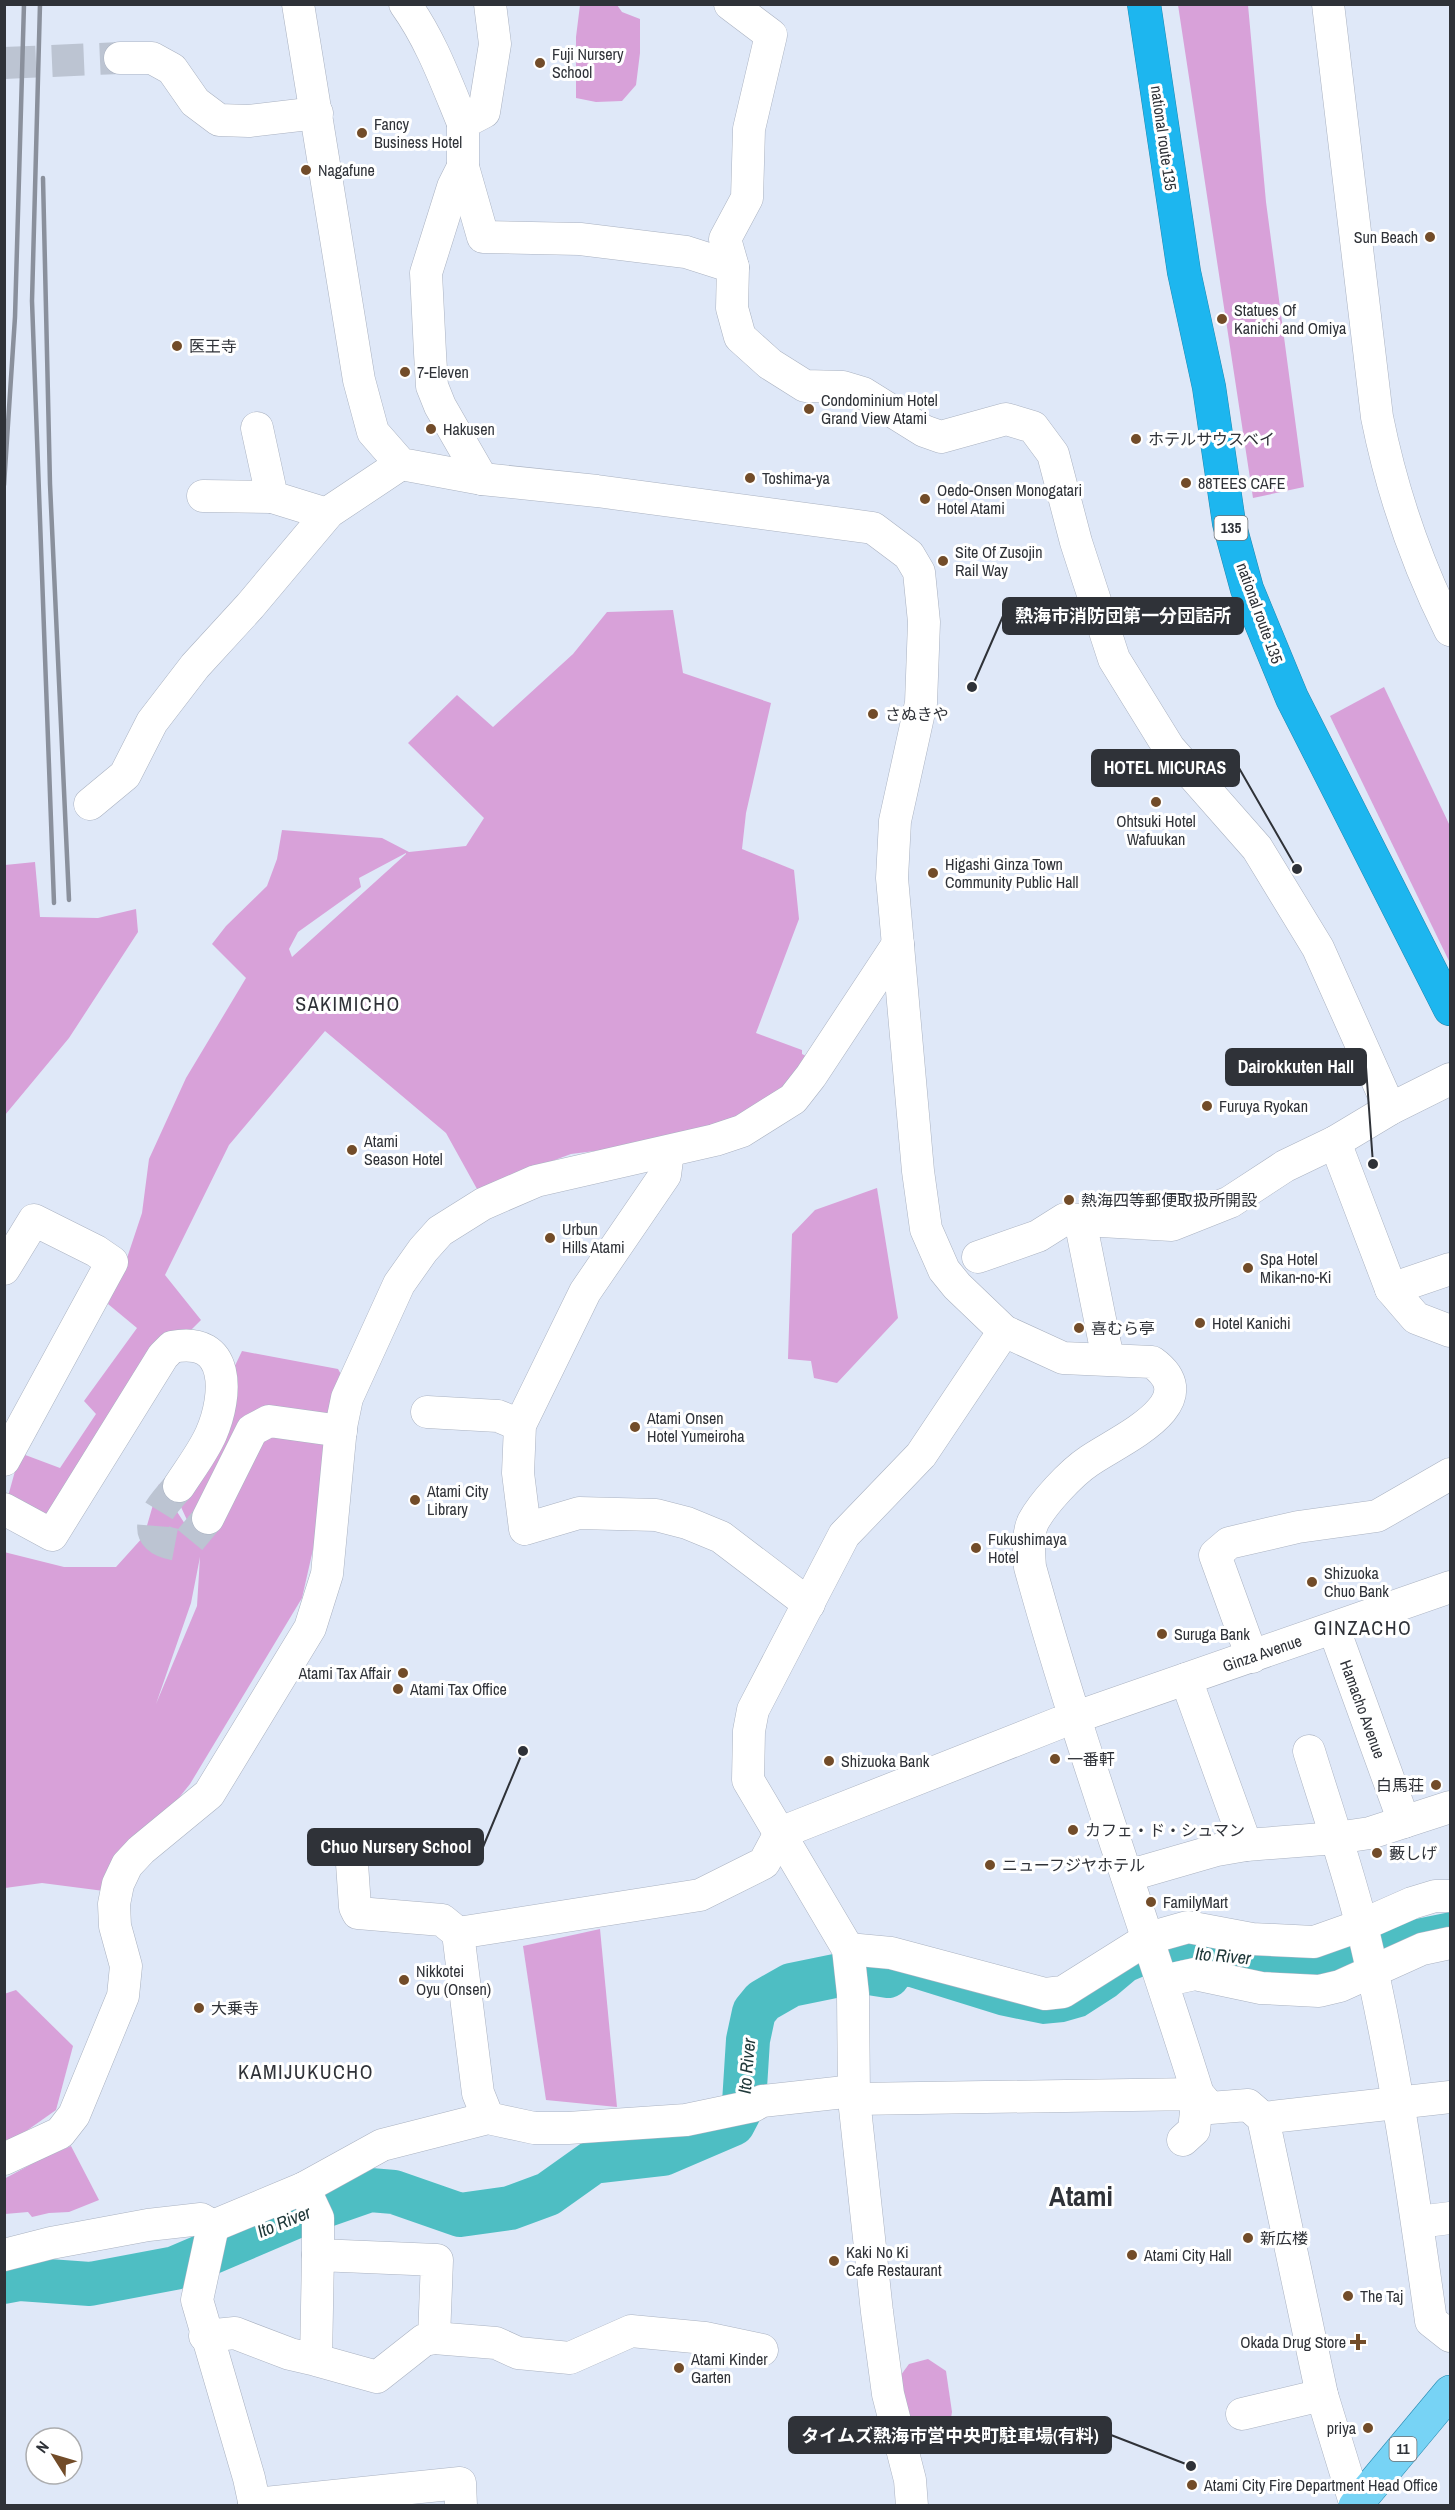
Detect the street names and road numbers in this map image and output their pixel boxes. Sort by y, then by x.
street label: national route 135 [1146,84,1182,192]
road number: 135 [1214,516,1248,540]
street label: national route 135 [1232,560,1288,666]
street label: Ginza Avenue [1220,1629,1304,1677]
street label: Hamacho Avenue [1335,1657,1391,1761]
road number: 11 [1390,2437,1416,2461]

